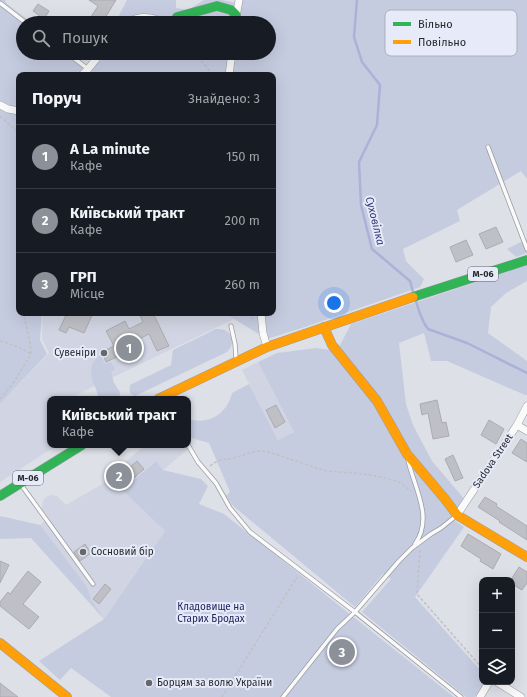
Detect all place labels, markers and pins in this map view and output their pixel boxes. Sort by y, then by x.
pin: 1 [116,333,142,363]
place label: Сувеніри [54,346,96,359]
marker: Сувеніри [99,348,109,358]
pin: 2 [106,461,132,491]
place label: Сосновий бір [91,545,154,558]
marker: Сосновий бір [78,547,88,557]
pin: 3 [329,637,355,667]
place label: Борцям за волю України [157,676,272,689]
marker: Борцям за волю України [144,678,154,688]

